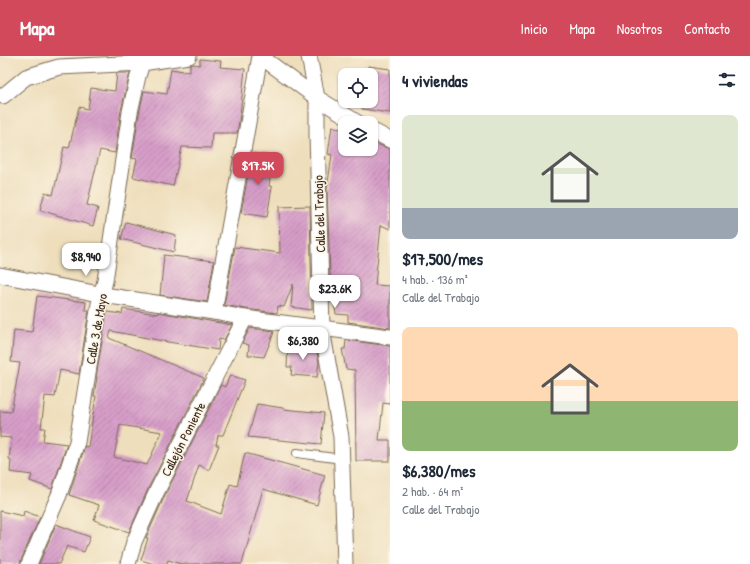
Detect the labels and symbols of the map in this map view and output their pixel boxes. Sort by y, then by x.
pin: $17.5K [225,152,291,186]
street label: Calle del Trabajo [309,175,329,253]
pin: $8,940 [53,243,119,277]
pin: $23.6K [302,275,368,309]
street label: Calle 3 de Mayo [81,292,111,366]
pin: $6,380 [270,327,336,361]
street label: Callejón Poniente [157,399,209,479]

